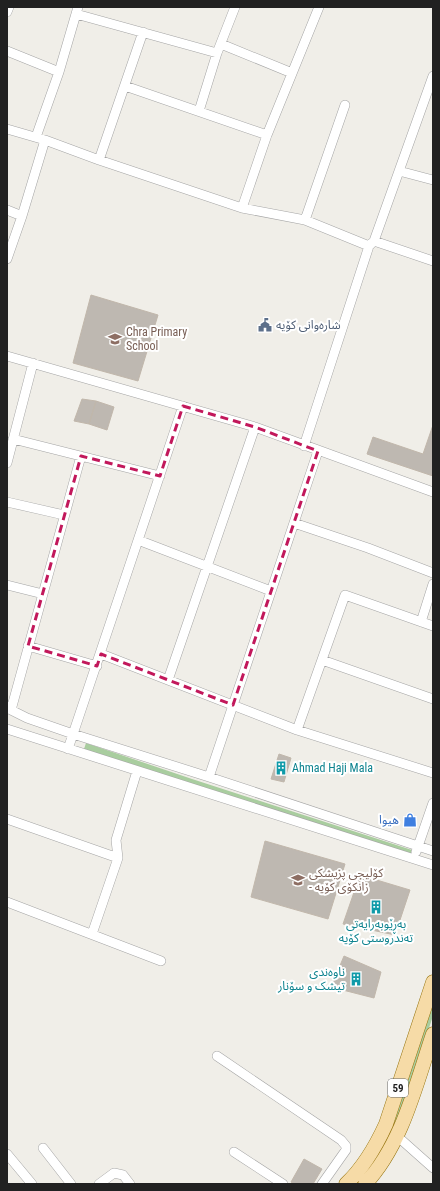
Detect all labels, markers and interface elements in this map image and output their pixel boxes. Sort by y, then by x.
public building icon: شارەوانی کۆیە [257,317,273,333]
place label: شارەوانی کۆیە [276,318,341,332]
place label: Chra Primary School [126,325,187,353]
school or university icon: Chra Primary School [107,331,123,347]
building icon: Ahmad Haji Mala [273,760,289,776]
place label: Ahmad Haji Mala [292,761,373,775]
shop icon: هیوا [402,812,418,828]
place label: هیوا [379,813,399,827]
place label: کۆلیجی پزیشکی - زانکۆی کۆیە [309,866,384,894]
school or university icon: کۆلیجی پزیشکی - زانکۆی کۆیە [290,872,306,888]
building icon: بەڕێوبەرایەتی تەندروستی کۆیە [368,899,384,915]
place label: بەڕێوبەرایەتی تەندروستی کۆیە [339,917,414,945]
place label: ناوەندی تیشک و سۆنار [277,965,345,993]
building icon: ناوەندی تیشک و سۆنار [348,971,364,987]
road number: 59 [388,1079,408,1097]

